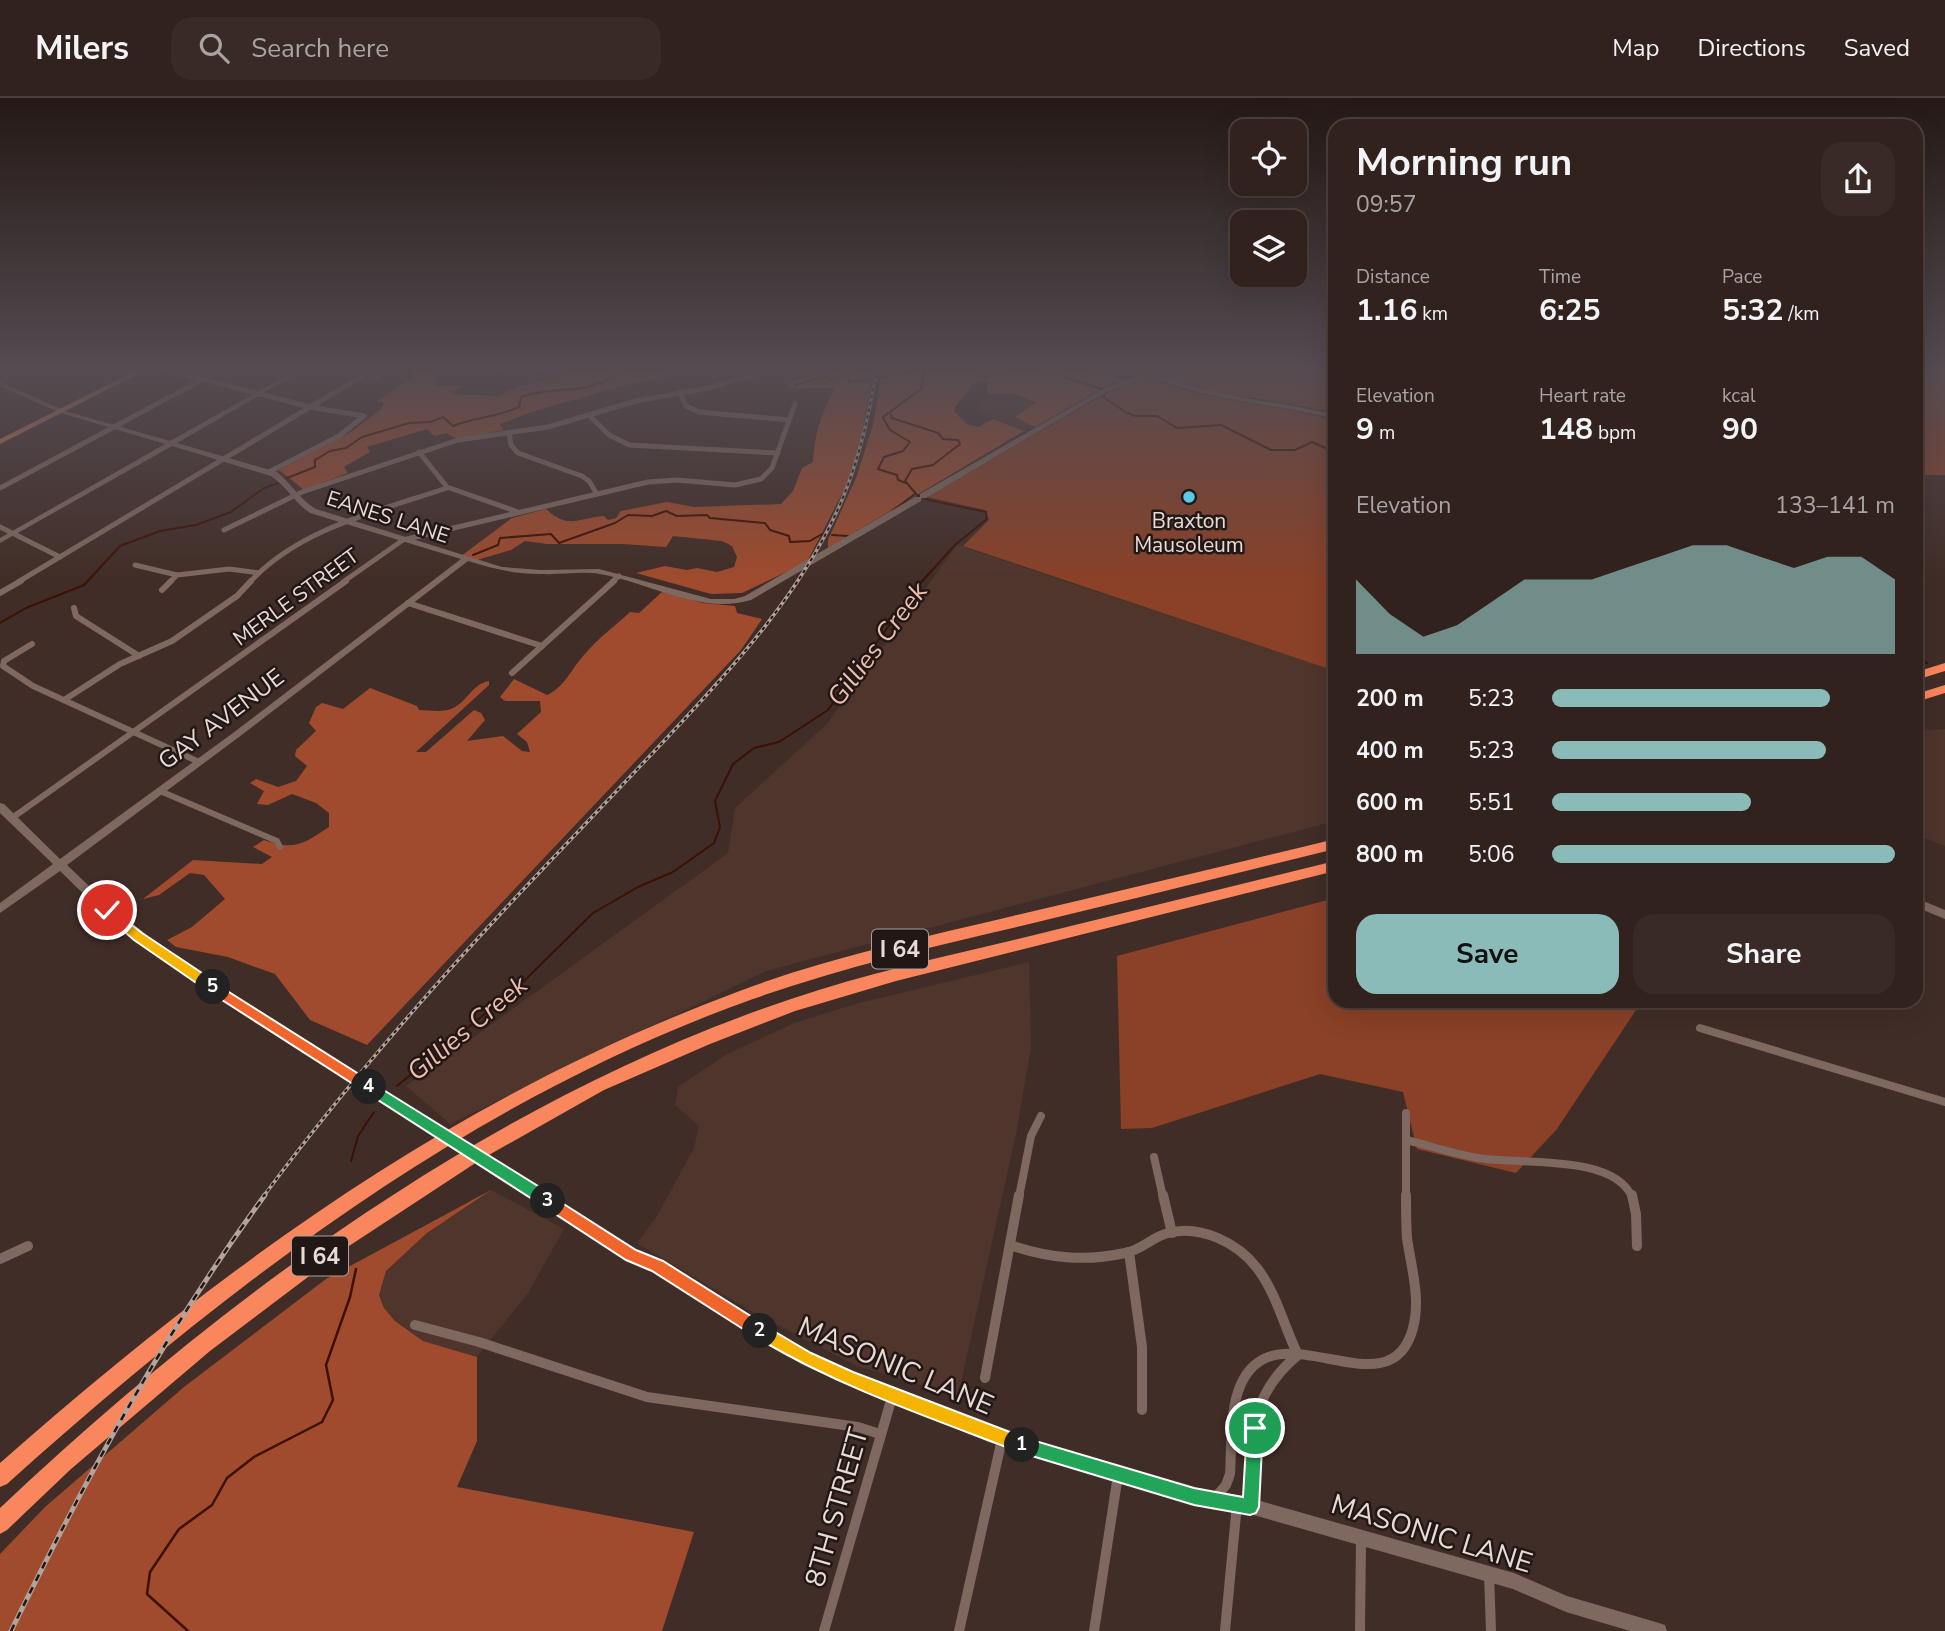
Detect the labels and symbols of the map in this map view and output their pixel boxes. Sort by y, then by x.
street label: EANES LANE [323,484,453,550]
marker: Braxton Mausoleum [1181,489,1197,505]
place label: Braxton Mausoleum [1134,507,1244,559]
street label: MERLE STREET [227,542,365,652]
water label: Gillies Creek [819,574,936,713]
street label: GAY AVENUE [152,661,290,777]
pin [77,880,137,940]
road number: I 64 [872,930,928,968]
water label: Gillies Creek [400,967,536,1089]
pin: 5 [196,970,230,1004]
pin: 4 [352,1070,386,1104]
pin: 3 [530,1184,566,1218]
road number: I 64 [292,1236,348,1275]
street label: MASONIC LANE [792,1308,999,1424]
pin: 2 [742,1314,778,1348]
pin [1225,1398,1285,1458]
street label: 8TH STREET [796,1423,878,1591]
pin: 1 [1004,1428,1040,1462]
street label: MASONIC LANE [1326,1485,1537,1583]

